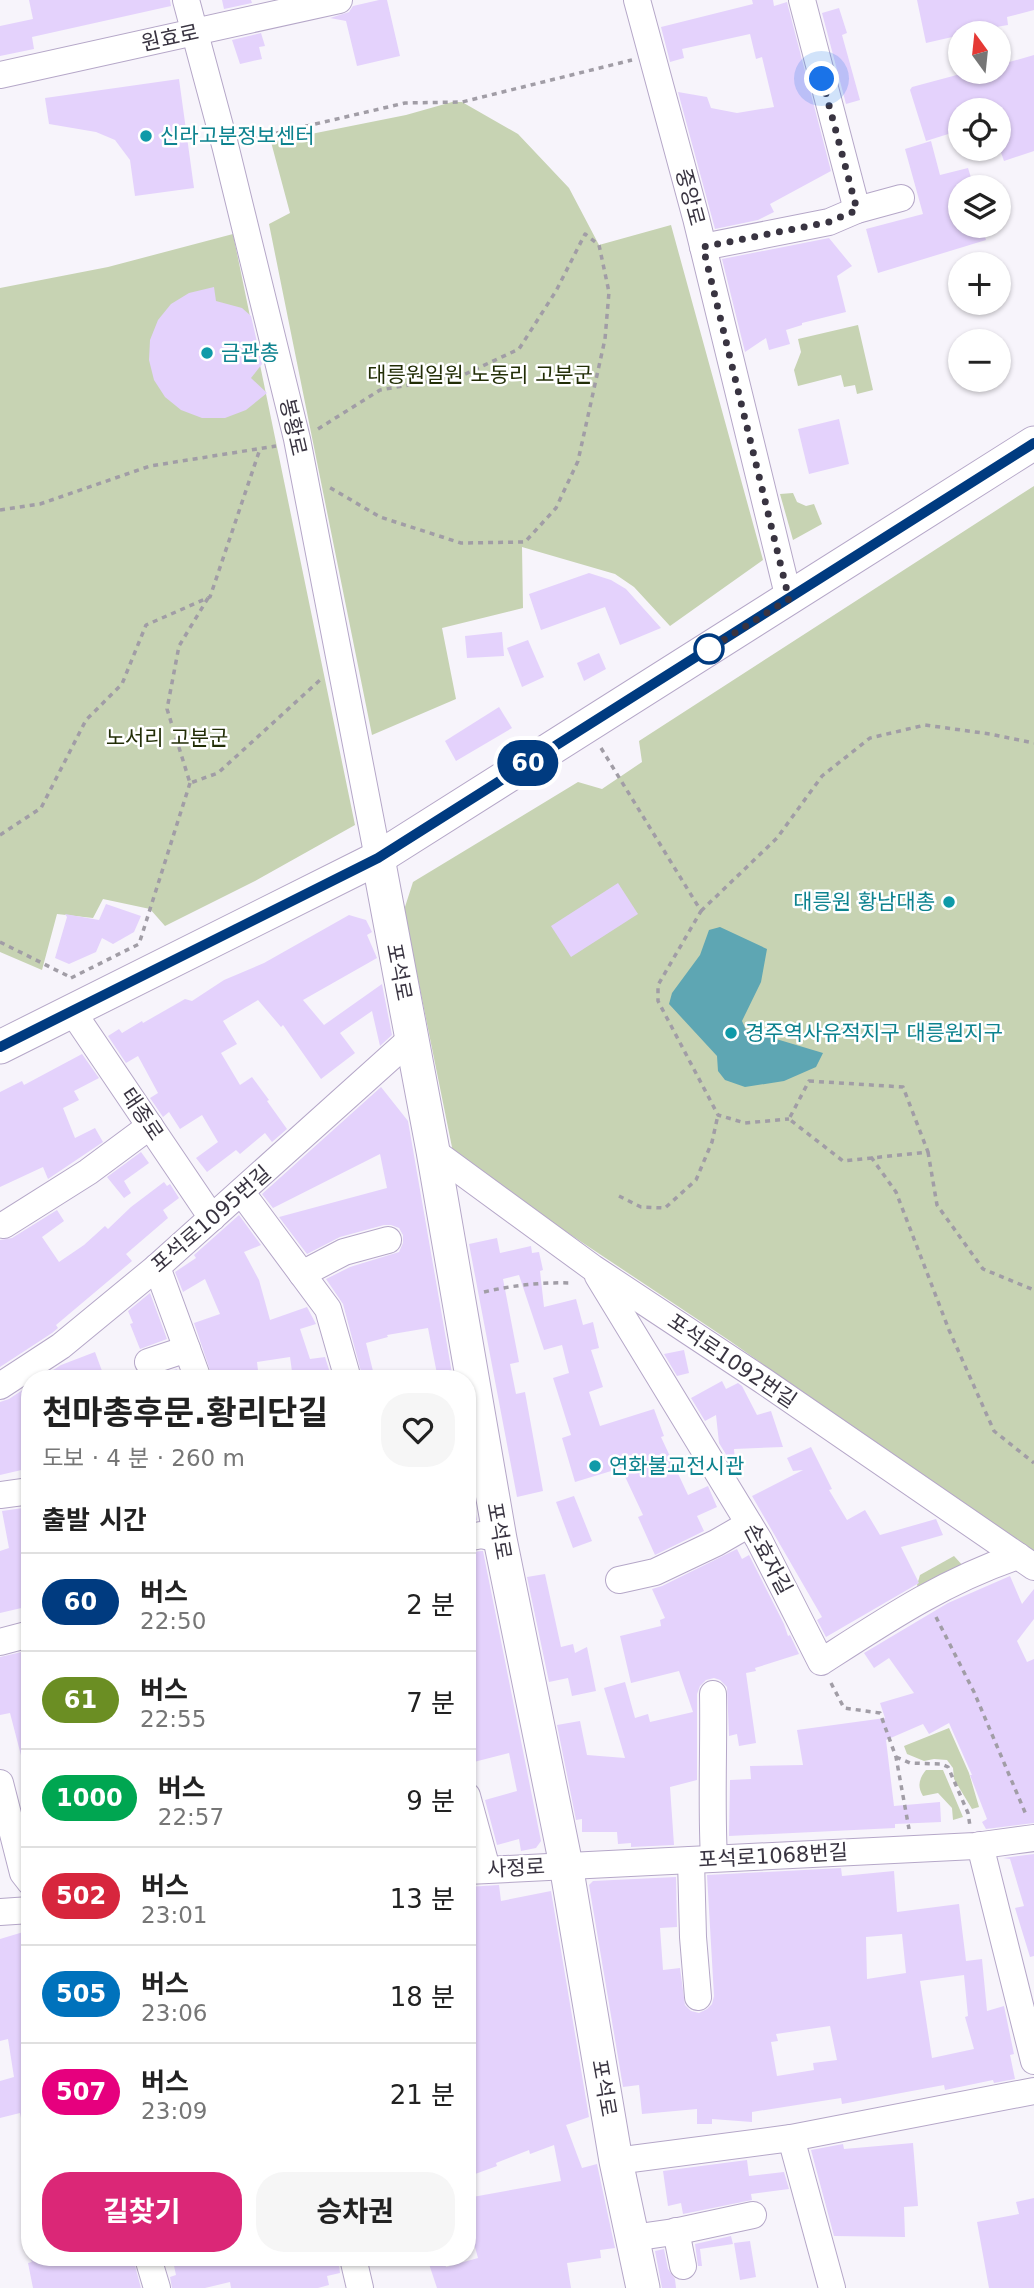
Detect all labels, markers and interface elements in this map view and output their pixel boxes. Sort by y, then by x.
street label: 원효로 [139,20,201,56]
north arrow [948,21,1012,84]
map controls [948,21,1011,392]
your location [804,61,839,96]
button: locate [948,98,1011,161]
place label: 신라고분정보센터 [160,124,315,148]
marker: 신라고분정보센터 [138,128,154,144]
street label: 중앙로 [671,166,709,228]
button: layers [948,175,1011,238]
button: + [948,252,1011,315]
button: − [948,329,1011,392]
place label: 금관총 [221,341,279,365]
marker: 금관총 [199,345,215,361]
park label: 대릉원일원 노동리 고분군 [367,363,593,387]
street label: 봉황로 [275,396,311,458]
unlabelled marker [694,634,724,664]
park label: 노서리 고분군 [106,726,228,750]
line badge: 60 [496,740,560,786]
text: 60 [511,749,545,777]
place label: 대릉원 황남대총 [793,890,935,914]
marker: 대릉원 황남대총 [941,894,957,910]
street label: 포석로 [382,941,416,1003]
place label: 경주역사유적지구 대릉원지구 [745,1021,1003,1045]
marker: 경주역사유적지구 대릉원지구 [723,1025,739,1041]
street label: 태종로 [116,1083,168,1145]
street label: 포석로1095번길 [147,1161,275,1277]
street label: 포석로1092번길 [663,1309,801,1413]
text: 천마총후문.황리단길 [42,1393,328,1432]
button: heart [381,1393,455,1467]
text: 도보 · 4 분 · 260 m [42,1445,245,1471]
place label: 연화불교전시관 [609,1454,744,1478]
marker: 연화불교전시관 [587,1458,603,1474]
street label: 포석로 [482,1500,516,1562]
text: 출발 시간 [42,1505,147,1535]
street label: 손효자길 [739,1519,797,1599]
text: 버스 [140,1577,188,1607]
text: 60 [64,1588,97,1616]
text: 2 분 [406,1590,455,1620]
text: 22:50 [140,1608,206,1634]
text: 버스 [140,1675,188,1705]
text: 61 [64,1686,97,1714]
text: 7 분 [406,1688,455,1718]
text: 22:55 [140,1706,206,1732]
text: 버스 [158,1773,206,1803]
text: 1000 [56,1784,123,1812]
text: 9 분 [406,1786,455,1816]
text: 22:57 [158,1804,224,1830]
street label: 포석로1068번길 [697,1840,849,1872]
street label: 사정로 [486,1854,546,1882]
text: 버스 [141,1871,189,1901]
text: 502 [56,1882,106,1910]
text: 13 분 [390,1884,455,1914]
text: 23:01 [141,1902,207,1928]
text: 버스 [141,1969,189,1999]
text: 505 [56,1980,106,2008]
text: 18 분 [390,1982,455,2012]
text: 23:06 [141,2000,207,2026]
street label: 포석로 [587,2057,621,2119]
text: 버스 [141,2067,189,2097]
text: 507 [56,2078,106,2106]
text: 21 분 [390,2080,455,2110]
text: 23:09 [141,2098,207,2124]
button: 길찾기 [42,2172,242,2252]
button: 승차권 [256,2172,455,2252]

